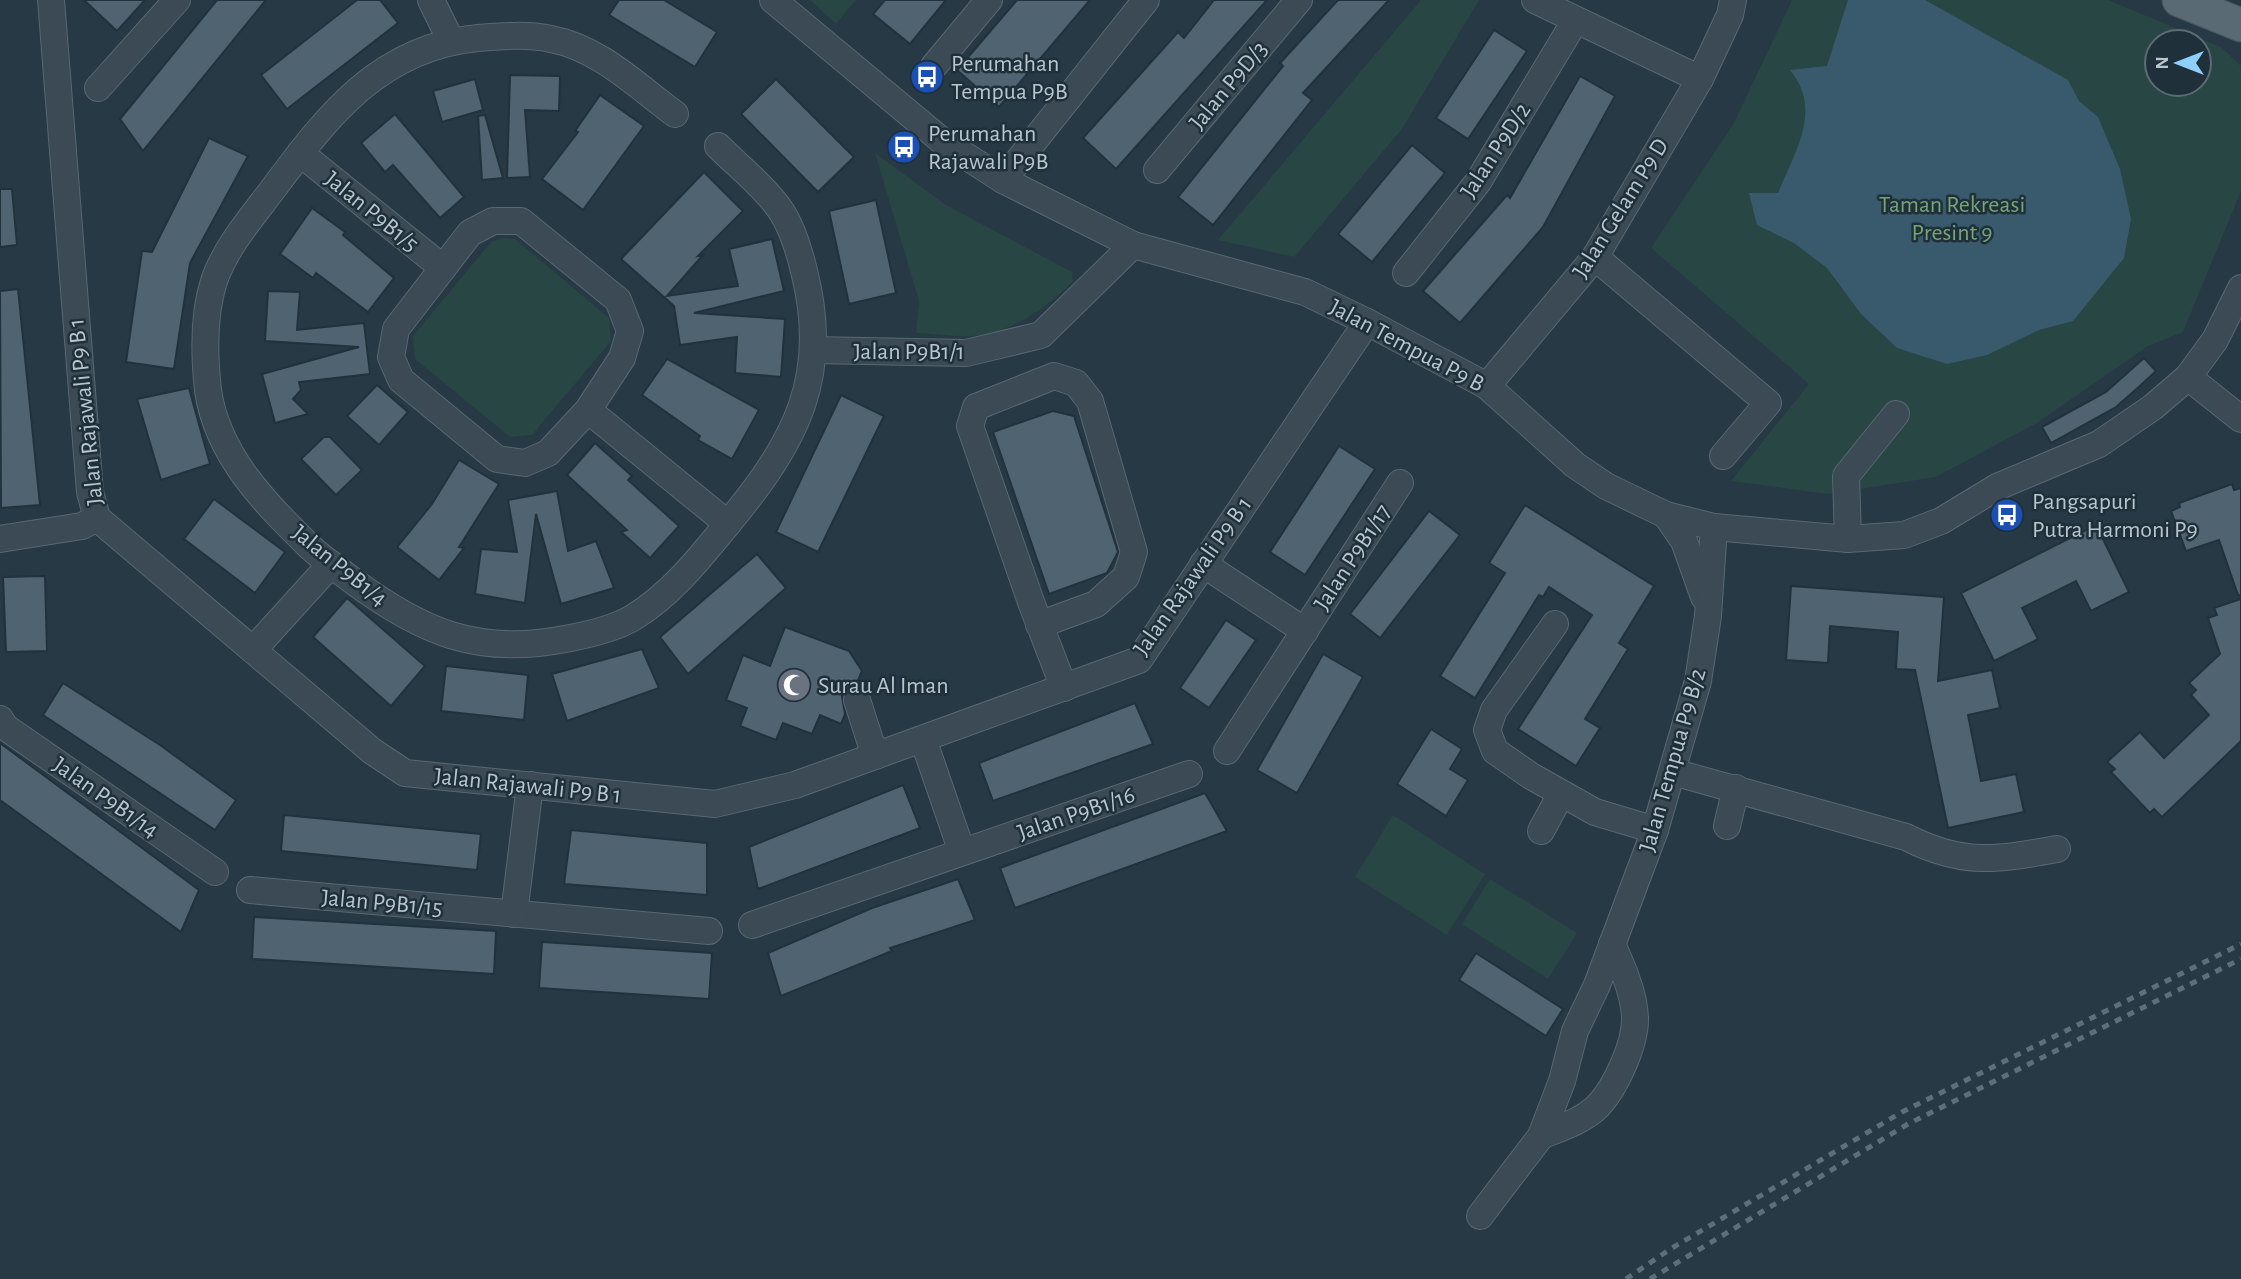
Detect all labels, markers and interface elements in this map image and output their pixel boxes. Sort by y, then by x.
north arrow [2143,28,2213,98]
street label: Jalan P9D/3 [1185,37,1272,134]
place label: Perumahan Tempua P9B [951,52,1068,104]
text: N [2153,56,2172,70]
bus stop icon: Perumahan Tempua P9B [908,58,946,96]
street label: Jalan P9D/2 [1456,99,1535,202]
place label: Perumahan Rajawali P9B [928,122,1048,174]
bus stop icon: Perumahan Rajawali P9B [885,128,923,166]
street label: Jalan Gelam P9 D [1568,135,1673,282]
street label: Jalan P9B1/5 [320,167,423,257]
park label: Taman Rekreasi Presint 9 [1879,193,2025,245]
street label: Jalan Tempua P9 B [1325,295,1488,397]
street label: Jalan Rajawali P9 B 1 [64,317,108,506]
street label: Jalan P9B1/1 [853,340,965,364]
place label: Pangsapuri Putra Harmoni P9 [2032,490,2198,542]
street label: Jalan Rajawali P9 B 1 [1129,493,1256,660]
bus stop icon: Pangsapuri Putra Harmoni P9 [1988,496,2026,534]
street label: Jalan P9B1/17 [1310,500,1396,615]
street label: Jalan P9B1/4 [287,520,391,611]
mosque icon: Surau Al Iman [775,666,813,704]
street label: Jalan Tempua P9 B/2 [1635,666,1711,855]
place label: Surau Al Iman [818,674,949,698]
street label: Jalan P9B1/14 [48,753,163,843]
street label: Jalan Rajawali P9 B 1 [433,764,622,808]
street label: Jalan P9B1/16 [1015,783,1138,845]
street label: Jalan P9B1/15 [320,886,443,920]

